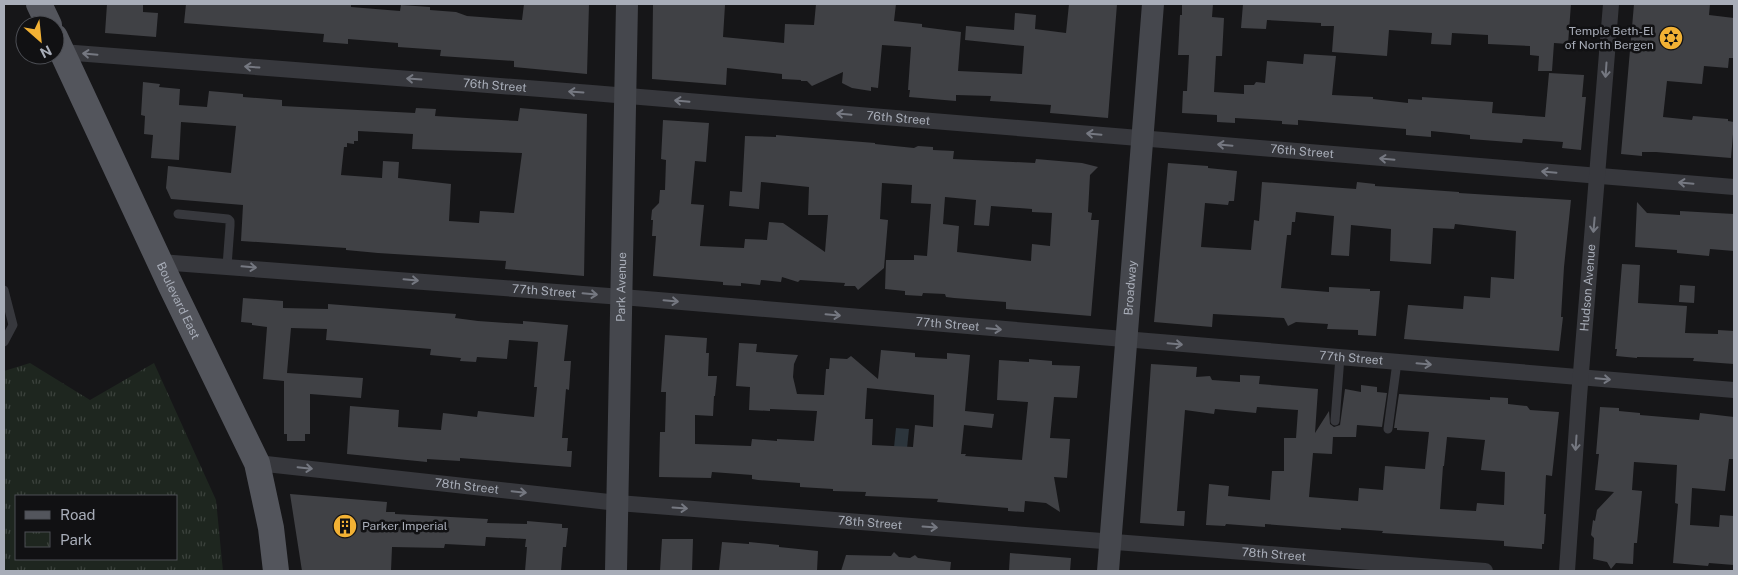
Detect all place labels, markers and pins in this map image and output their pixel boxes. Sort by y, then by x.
place label: Temple Beth-El of North Bergen [1565,24,1654,52]
synagogue icon: Temple Beth-El of North Bergen [1658,25,1684,51]
building icon: Parker Imperial [332,513,358,539]
place label: Parker Imperial [362,519,448,533]

